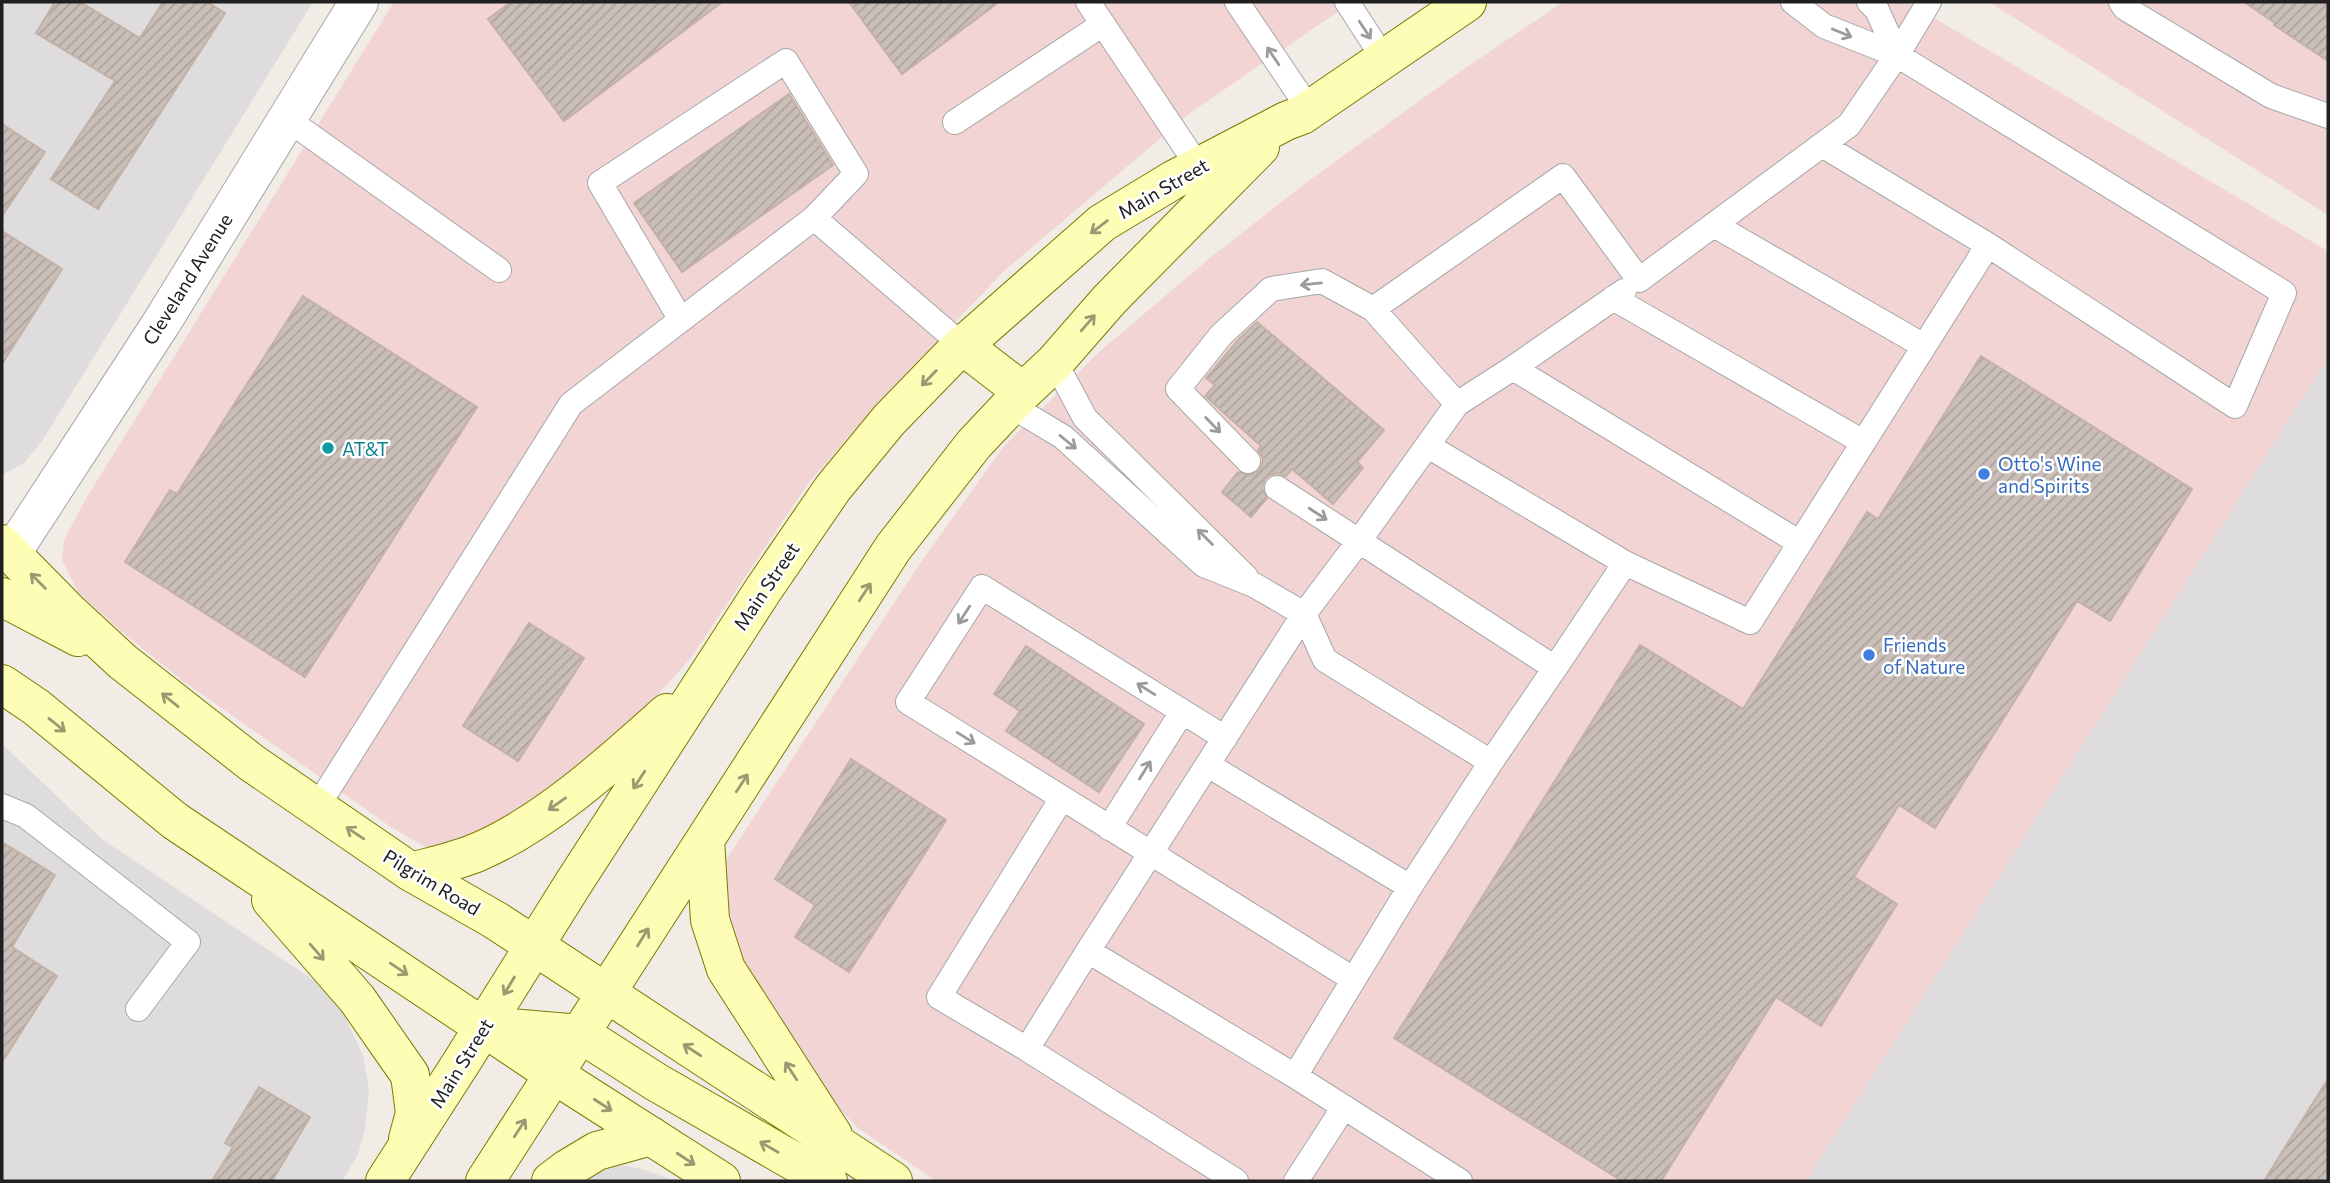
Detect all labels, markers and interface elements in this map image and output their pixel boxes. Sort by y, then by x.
one-way arrow [1358,20,1373,39]
one-way arrow [1831,27,1853,40]
one-way arrow [1266,46,1280,66]
street label: Main Street [1113,153,1213,223]
street label: Cleveland Avenue [137,209,237,349]
one-way arrow [1090,219,1108,234]
one-way arrow [1300,277,1323,290]
one-way arrow [1080,315,1096,333]
one-way arrow [921,370,938,387]
one-way arrow [1205,416,1222,433]
one-way arrow [1058,434,1076,450]
place label: AT&T [342,437,389,460]
marker: AT&T [320,440,336,456]
place label: Otto's Wine and Spirits [1998,452,2102,497]
marker: Otto's Wine and Spirits [1976,466,1992,482]
one-way arrow [1307,508,1327,522]
one-way arrow [1197,528,1214,545]
street label: Main Street [728,538,804,634]
one-way arrow [30,573,47,590]
one-way arrow [859,582,873,602]
one-way arrow [956,605,970,625]
place label: Friends of Nature [1883,633,1965,678]
marker: Friends of Nature [1861,647,1877,663]
one-way arrow [1137,682,1157,696]
one-way arrow [162,693,180,708]
one-way arrow [47,717,65,732]
one-way arrow [955,732,975,746]
one-way arrow [1139,761,1153,781]
one-way arrow [632,770,646,790]
one-way arrow [735,774,749,793]
one-way arrow [548,797,567,811]
one-way arrow [346,826,365,840]
street label: Pilgrim Road [379,844,485,920]
one-way arrow [637,928,651,948]
one-way arrow [309,943,325,961]
one-way arrow [389,962,408,976]
one-way arrow [502,975,516,995]
street label: Main Street [424,1014,498,1112]
one-way arrow [683,1043,702,1058]
one-way arrow [784,1062,798,1081]
one-way arrow [593,1099,613,1113]
one-way arrow [513,1119,528,1138]
one-way arrow [760,1140,780,1154]
one-way arrow [676,1152,696,1166]

